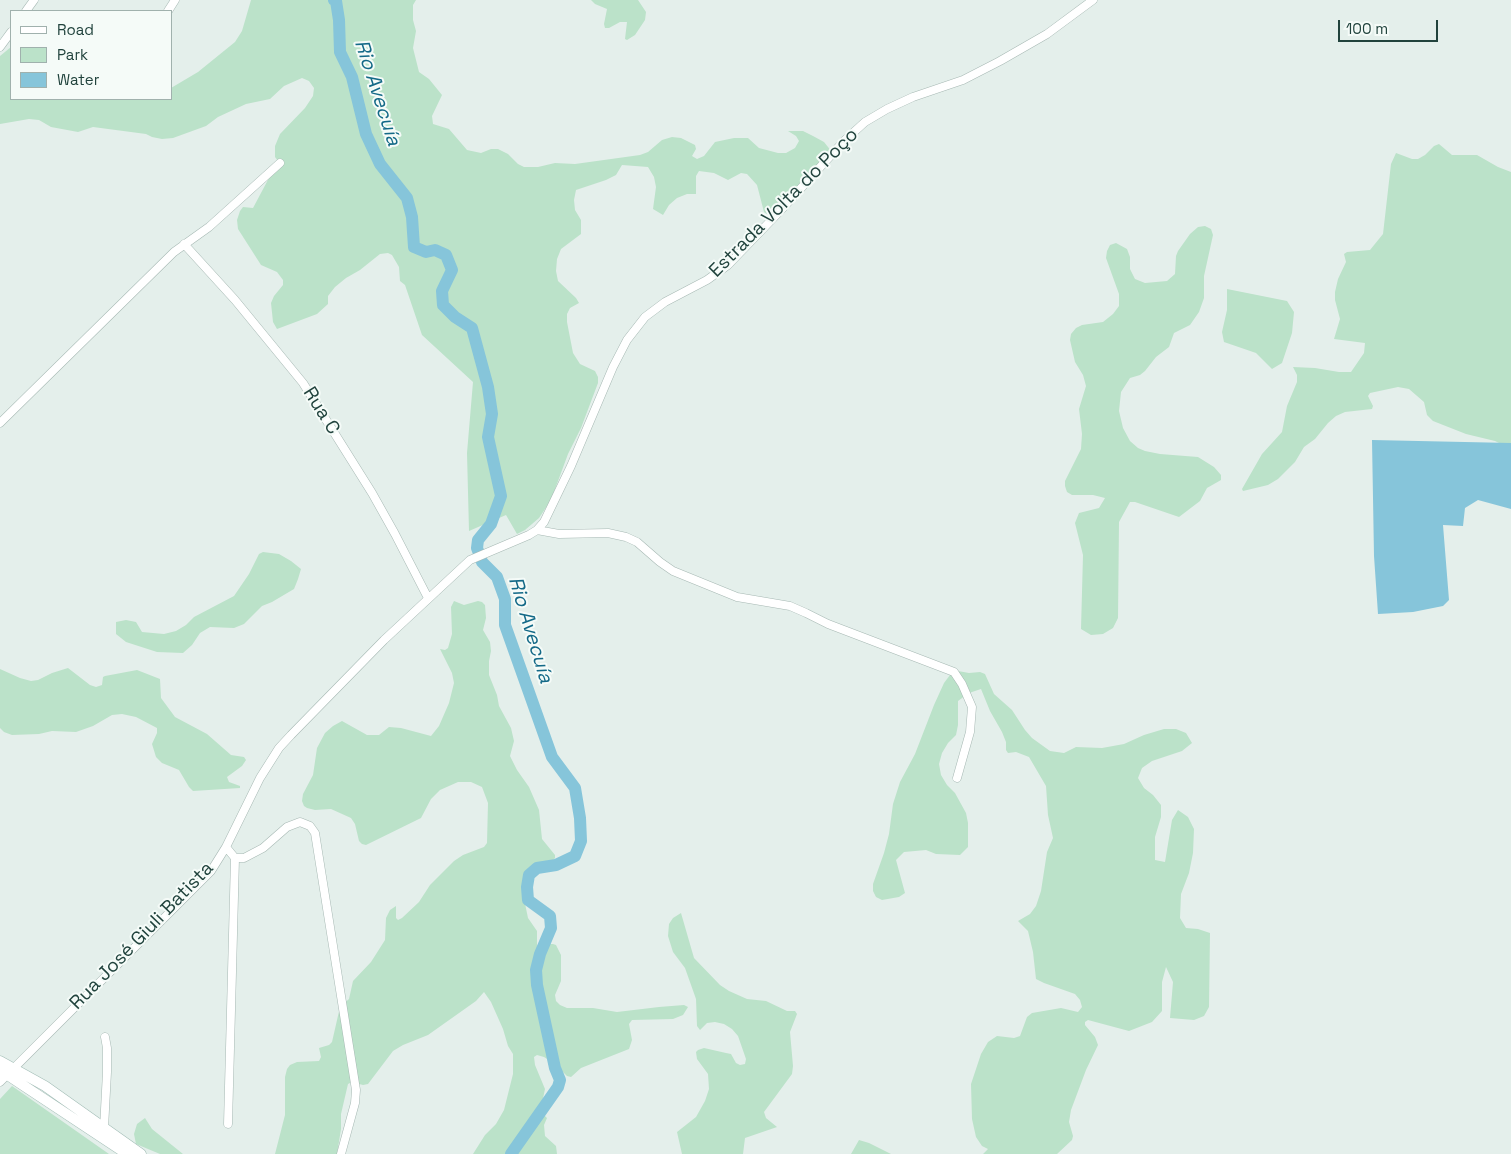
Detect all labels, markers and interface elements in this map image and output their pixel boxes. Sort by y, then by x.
legend [10,10,172,100]
scale bar [1341,10,1441,42]
text: 100 m [1346,19,1388,38]
text: Road [57,20,94,39]
water label: Rio Avecuía [349,37,405,149]
text: Park [57,45,88,64]
text: Water [57,70,99,89]
street label: Estrada Volta do Poço [705,124,863,282]
street label: Rua C [298,383,344,439]
water label: Rio Avecuía [502,574,558,686]
street label: Rua José Giuli Batista [65,857,219,1015]

